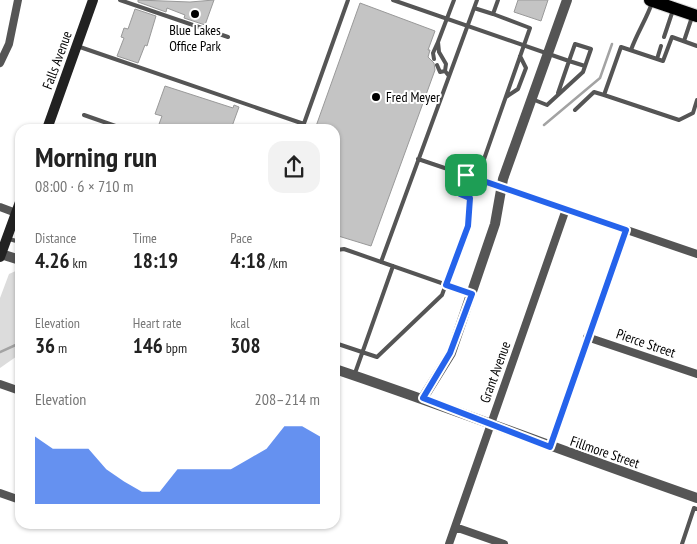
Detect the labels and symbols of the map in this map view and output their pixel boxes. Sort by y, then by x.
marker: Blue Lakes Office Park [189,8,201,20]
place label: Blue Lakes Office Park [169,21,221,55]
street label: Falls Avenue [38,28,76,92]
place label: Fred Meyer [386,88,440,106]
marker: Fred Meyer [370,91,382,103]
pin [445,154,487,196]
street label: Pierce Street [614,324,678,362]
street label: Grant Avenue [476,339,515,405]
street label: Fillmore Street [568,432,642,472]

